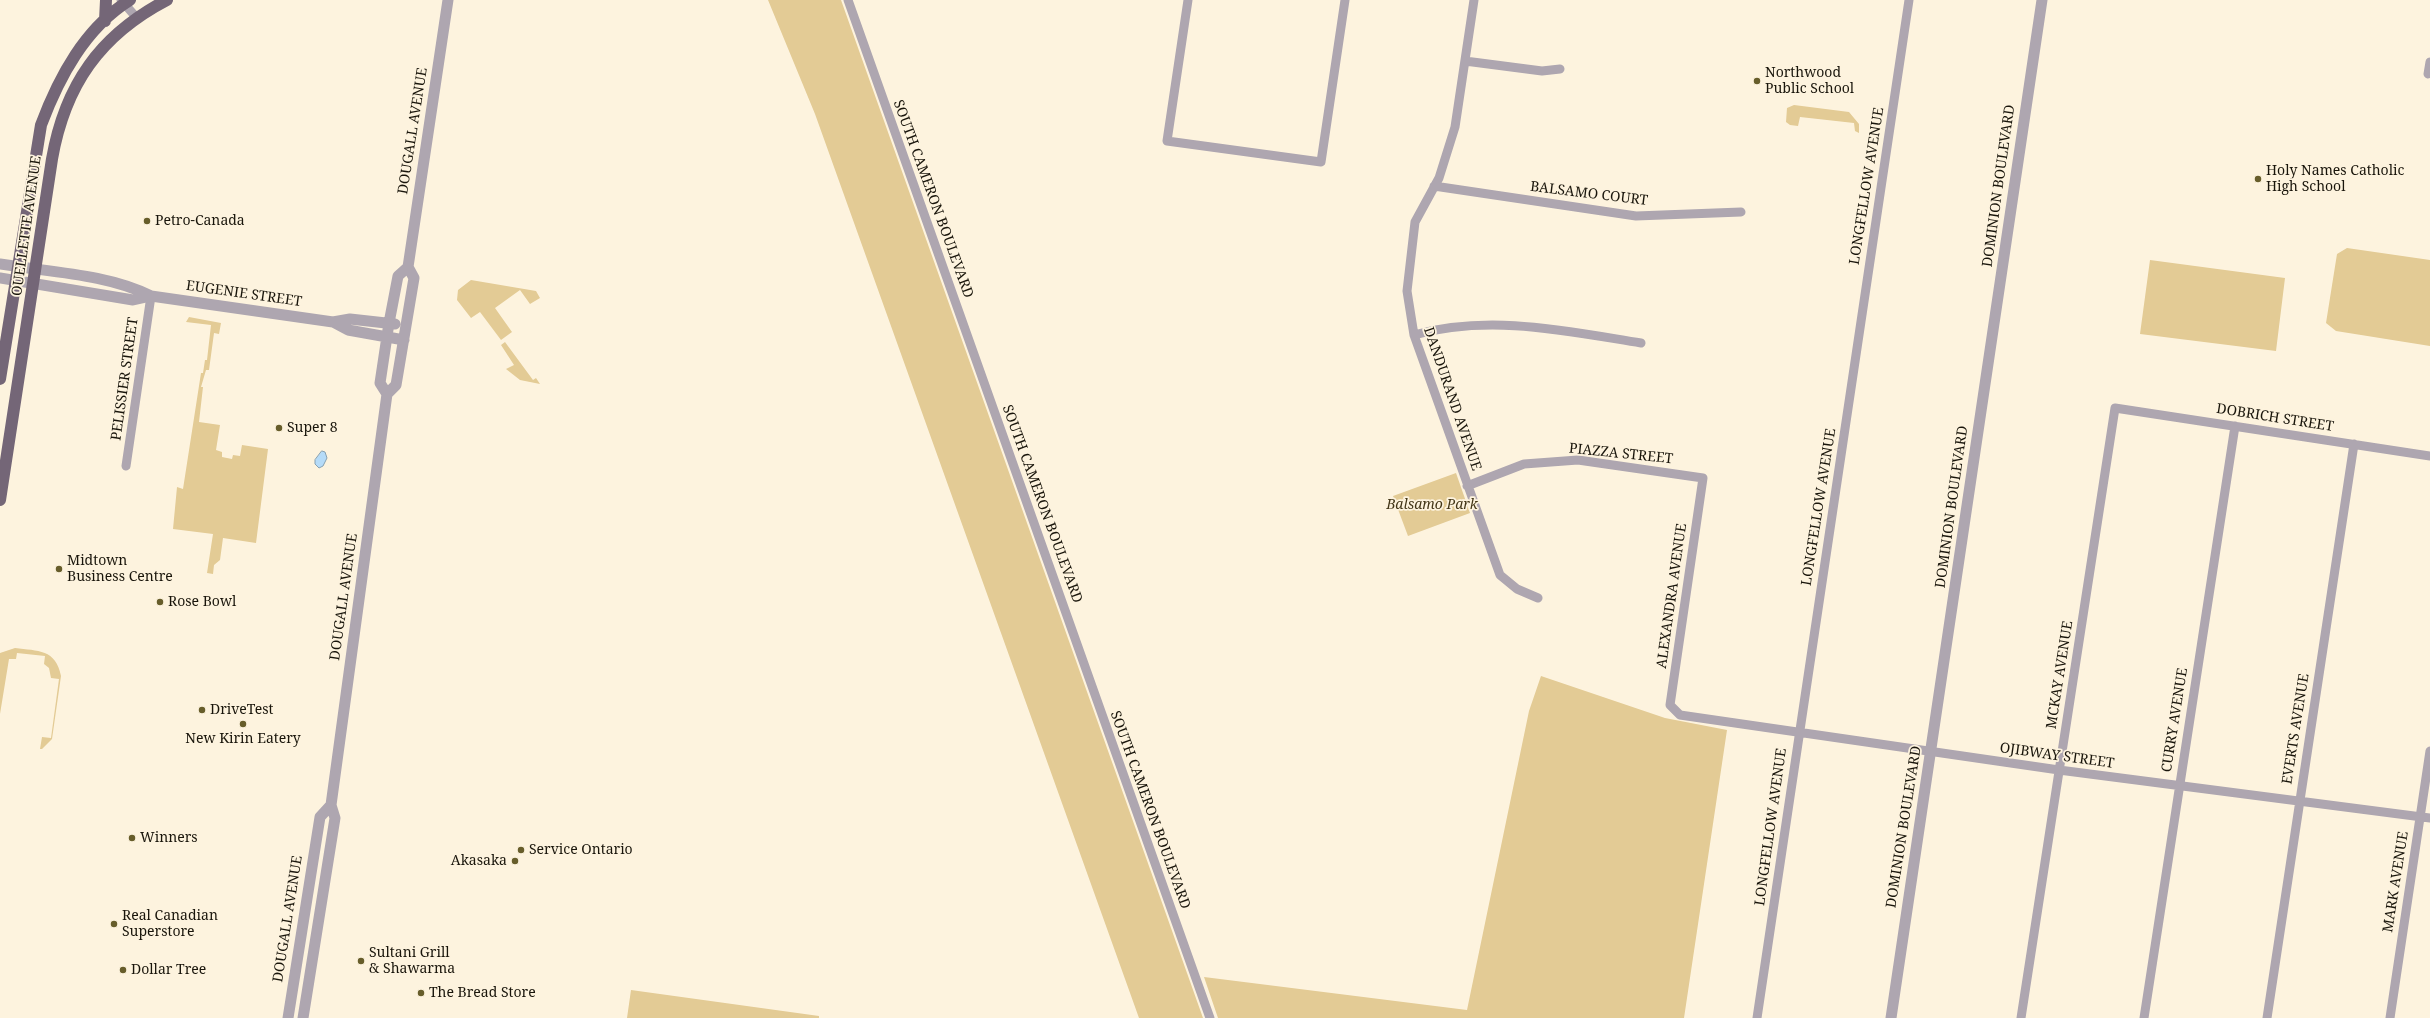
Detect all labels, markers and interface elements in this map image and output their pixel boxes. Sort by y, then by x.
place label: Northwood Public School [1765,65,1854,98]
street label: DOUGALL AVENUE [395,67,431,195]
marker: Northwood Public School [1752,76,1762,86]
street label: SOUTH CAMERON BOULEVARD [889,98,977,300]
street label: DOMINION BOULEVARD [1979,104,2019,268]
street label: LONGFELLOW AVENUE [1846,106,1888,266]
street label: OUELLETTE AVENUE [9,155,45,297]
place label: Holy Names Catholic High School [2266,163,2404,196]
marker: Holy Names Catholic High School [2253,174,2263,184]
street label: BALSAMO COURT [1529,178,1649,210]
place label: Petro-Canada [155,213,245,229]
marker: Petro-Canada [142,216,152,226]
street label: EUGENIE STREET [185,278,303,310]
street label: PELISSIER STREET [108,316,142,442]
street label: DANDURAND AVENUE [1420,325,1484,473]
street label: DOBRICH STREET [2215,400,2335,436]
street label: SOUTH CAMERON BOULEVARD [998,403,1086,605]
place label: Super 8 [287,420,338,436]
marker: Super 8 [274,423,284,433]
street label: DOMINION BOULEVARD [1932,425,1972,589]
street label: LONGFELLOW AVENUE [1798,427,1840,587]
street label: PIAZZA STREET [1568,440,1674,468]
park label: Balsamo Park [1386,497,1478,513]
street label: ALEXANDRA AVENUE [1653,522,1691,670]
street label: DOUGALL AVENUE [327,532,361,662]
place label: Midtown Business Centre [67,553,173,586]
marker: Midtown Business Centre [54,564,64,574]
place label: Rose Bowl [168,594,236,610]
marker: Rose Bowl [155,597,165,607]
street label: MCKAY AVENUE [2043,620,2077,730]
street label: CURRY AVENUE [2158,667,2192,773]
street label: EVERTS AVENUE [2279,673,2313,785]
place label: DriveTest [210,702,273,718]
marker: DriveTest [197,705,207,715]
street label: SOUTH CAMERON BOULEVARD [1106,709,1194,911]
marker: New Kirin Eatery [238,719,248,729]
place label: New Kirin Eatery [185,731,301,747]
street label: OJIBWAY STREET [1999,740,2115,772]
street label: DOMINION BOULEVARD [1883,745,1925,909]
street label: LONGFELLOW AVENUE [1752,747,1790,907]
place label: Winners [140,830,198,846]
street label: MARK AVENUE [2380,830,2412,934]
marker: Winners [127,833,137,843]
place label: Service Ontario [529,842,633,858]
marker: Service Ontario [516,845,526,855]
place label: Akasaka [451,853,507,869]
street label: DOUGALL AVENUE [270,855,306,983]
marker: Akasaka [510,856,520,866]
place label: Real Canadian Superstore [122,908,218,940]
marker: Real Canadian Superstore [109,919,119,929]
place label: Sultani Grill & Shawarma [369,945,455,978]
marker: Sultani Grill & Shawarma [356,956,366,966]
place label: Dollar Tree [131,962,206,978]
marker: Dollar Tree [118,965,128,975]
place label: The Bread Store [429,985,536,1001]
marker: The Bread Store [416,988,426,998]

